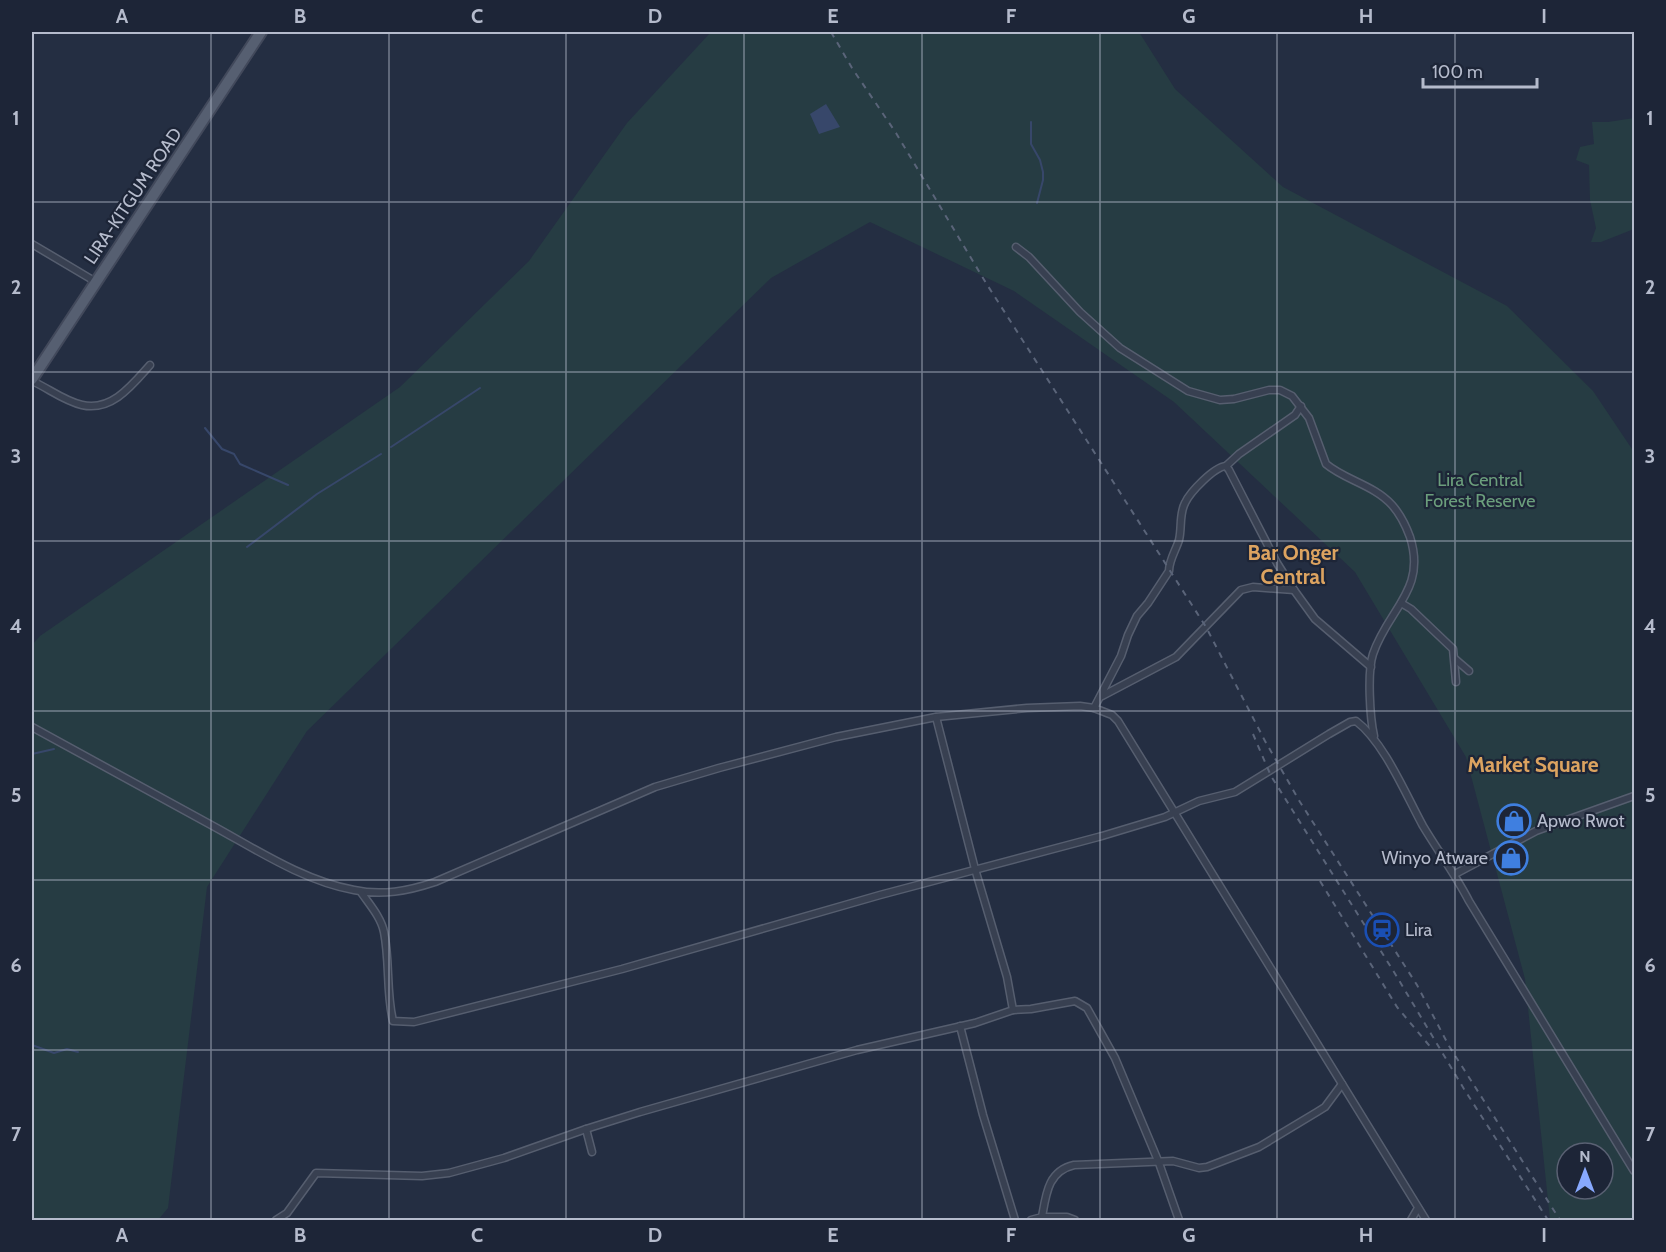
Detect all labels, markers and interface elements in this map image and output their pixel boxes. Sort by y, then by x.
text: A [116,4,129,28]
text: B [294,4,306,28]
text: C [471,4,483,28]
text: D [648,4,662,28]
text: E [827,4,839,28]
text: F [1006,4,1017,28]
text: G [1182,4,1196,28]
text: H [1359,4,1373,28]
text: I [1541,4,1547,28]
scale bar [1423,51,1537,89]
text: 100 m [1432,61,1483,83]
text: 1 [12,106,20,130]
text: 1 [1646,106,1654,130]
street label: LIRA-KITGUM ROAD [79,124,187,268]
text: 2 [11,275,21,299]
text: 2 [1645,275,1655,299]
text: 3 [11,444,21,468]
text: 3 [1645,444,1655,468]
park label: Lira Central Forest Reserve [1425,469,1535,512]
district label: Bar Onger Central [1248,540,1338,589]
text: 4 [10,614,22,638]
text: 4 [1644,614,1656,638]
district label: Market Square [1467,752,1599,777]
text: 5 [11,783,21,807]
text: 5 [1645,783,1655,807]
shop icon: Apwo Rwot [1496,803,1532,839]
place label: Apwo Rwot [1537,810,1624,832]
shop icon: Winyo Atware [1493,840,1529,876]
place label: Winyo Atware [1382,847,1488,869]
station icon: Lira [1364,912,1400,948]
place label: Lira [1405,919,1432,941]
text: 6 [10,953,22,977]
text: 6 [1644,953,1656,977]
text: 7 [11,1122,22,1146]
text: 7 [1645,1122,1656,1146]
north arrow [1555,1141,1615,1201]
text: N [1579,1147,1591,1166]
text: A [116,1223,129,1247]
text: B [294,1223,306,1247]
text: C [471,1223,483,1247]
text: D [648,1223,662,1247]
text: E [827,1223,839,1247]
text: F [1006,1223,1017,1247]
text: G [1182,1223,1196,1247]
text: H [1359,1223,1373,1247]
text: I [1541,1223,1547,1247]

